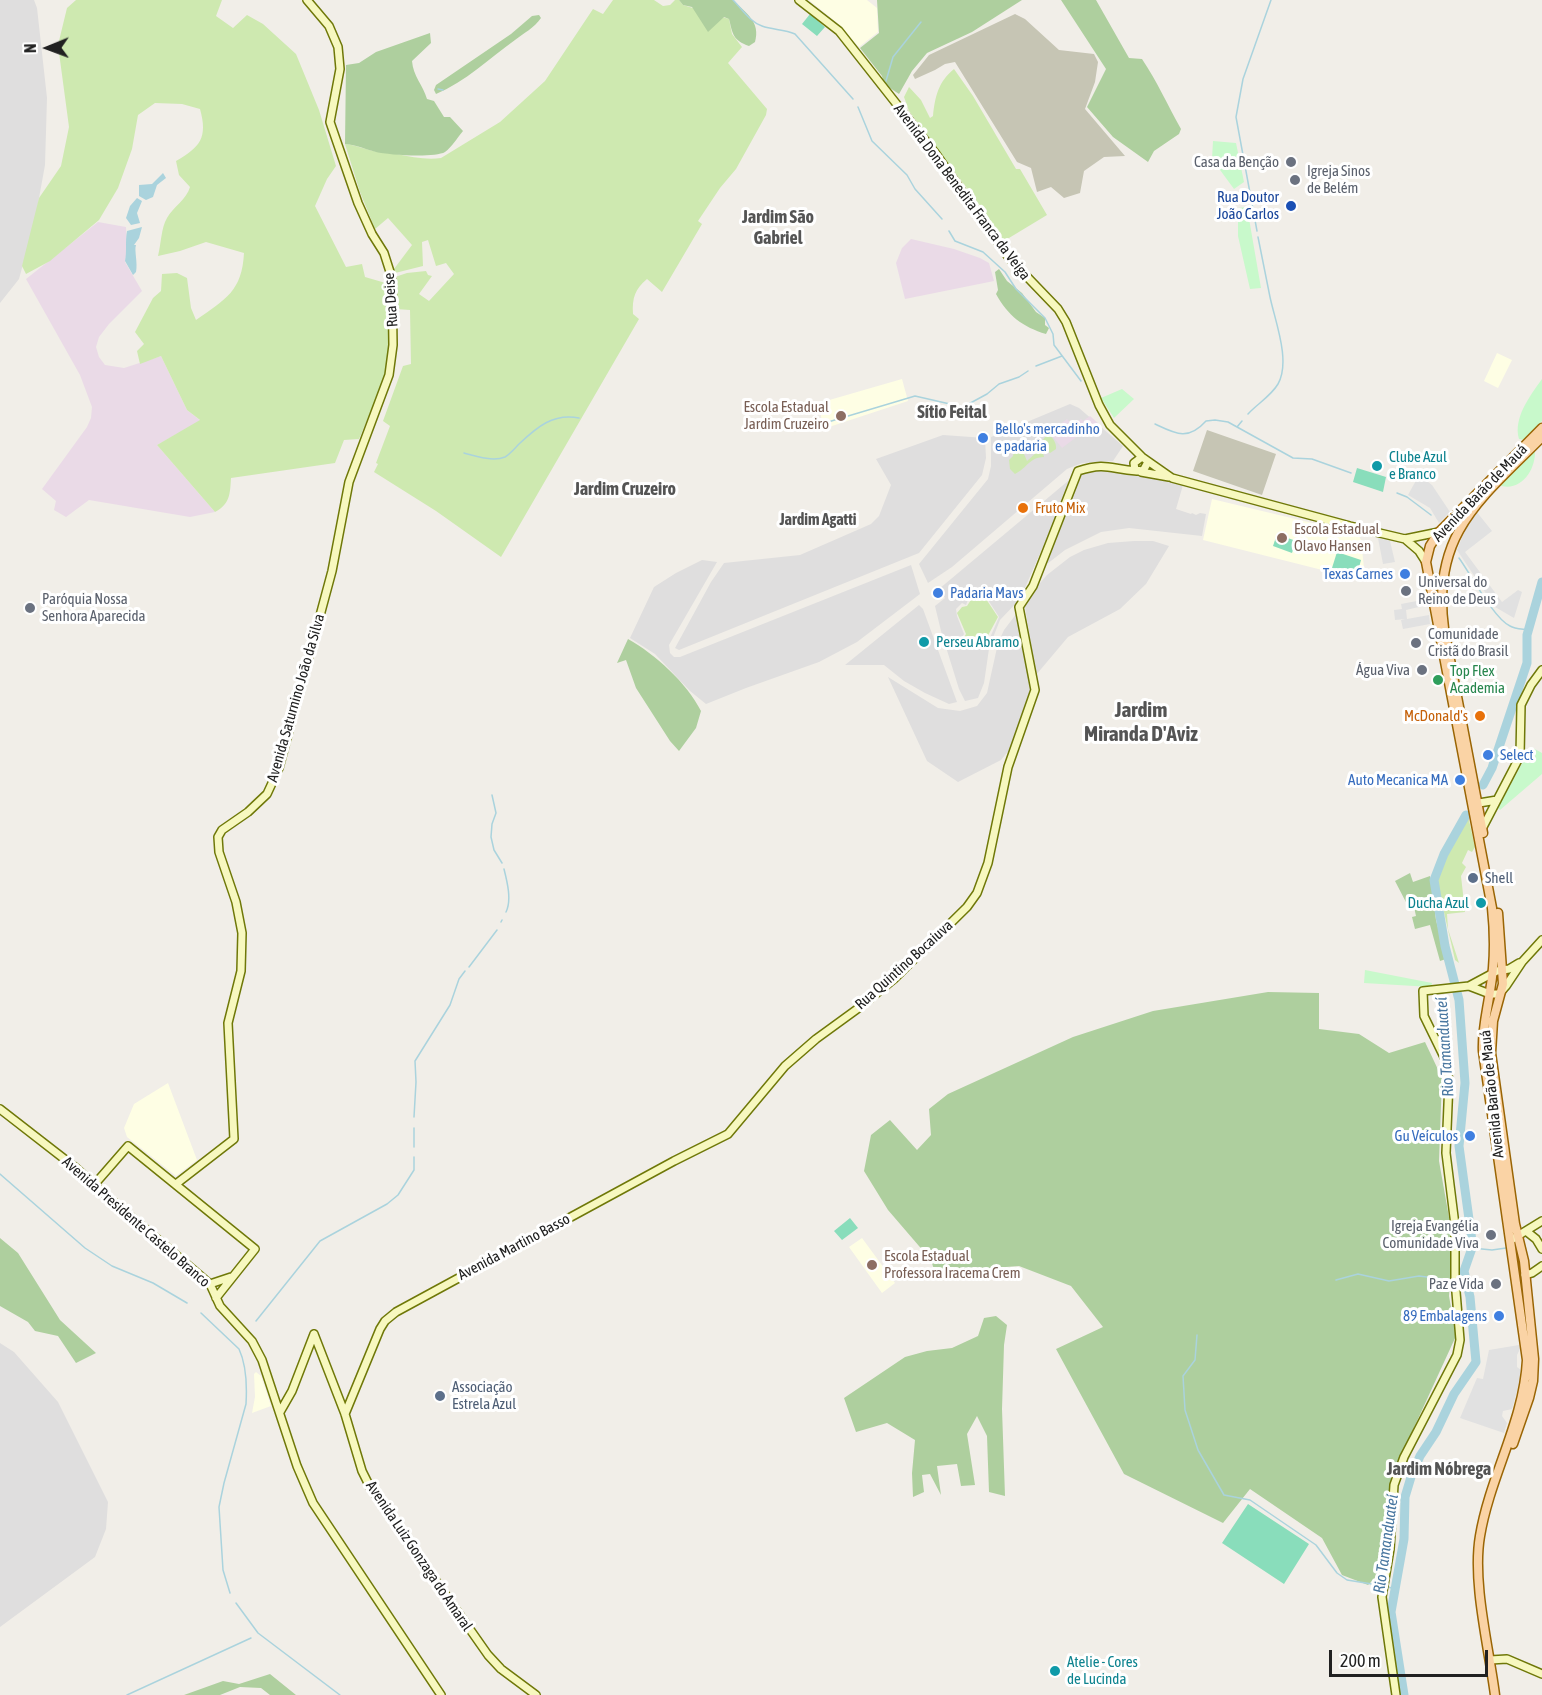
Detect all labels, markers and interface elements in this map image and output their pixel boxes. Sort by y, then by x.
north arrow [18,18,78,78]
text: N [21,43,39,53]
street label: Avenida Dona Benedita Franca da Veiga [890,100,1034,284]
place label: Casa da Benção [1194,153,1279,171]
marker: Casa da Benção [1284,155,1298,169]
place label: Igreja Sinos de Belém [1307,162,1370,197]
marker: Igreja Sinos de Belém [1288,173,1302,187]
place label: Rua Doutor João Carlos [1217,188,1279,223]
marker: Rua Doutor João Carlos [1284,199,1298,213]
district label: Jardim São Gabriel [742,206,814,248]
street label: Rua Deise [380,272,402,328]
place label: Escola Estadual Jardim Cruzeiro [743,398,829,433]
district label: Sítio Feital [917,401,987,423]
marker: Escola Estadual Jardim Cruzeiro [834,409,848,423]
place label: Bello's mercadinho e padaria [995,420,1100,455]
marker: Bello's mercadinho e padaria [976,431,990,445]
street label: Avenida Barão de Mauá [1429,441,1531,545]
place label: Clube Azul e Branco [1389,448,1447,483]
marker: Clube Azul e Branco [1370,459,1384,473]
district label: Jardim Cruzeiro [574,478,676,500]
place label: Fruto Mix [1035,499,1085,517]
marker: Fruto Mix [1016,501,1030,515]
district label: Jardim Agatti [780,510,856,530]
place label: Escola Estadual Olavo Hansen [1294,520,1380,555]
marker: Escola Estadual Olavo Hansen [1275,531,1289,545]
place label: Texas Carnes [1323,565,1393,583]
marker: Texas Carnes [1398,567,1412,581]
place label: Universal do Reino de Deus [1418,573,1496,608]
place label: Padaria Mavs [950,584,1024,602]
marker: Universal do Reino de Deus [1399,584,1413,598]
marker: Padaria Mavs [931,586,945,600]
place label: Paróquia Nossa Senhora Aparecida [42,590,146,625]
marker: Paróquia Nossa Senhora Aparecida [23,601,37,615]
street label: Avenida Saturnino João da Silva [263,612,329,784]
place label: Comunidade Cristã do Brasil [1428,625,1508,660]
place label: Perseu Abramo [936,633,1019,651]
marker: Perseu Abramo [917,635,931,649]
marker: Comunidade Cristã do Brasil [1409,636,1423,650]
place label: Água Viva [1356,661,1410,679]
place label: Top Flex Academia [1450,662,1505,697]
marker: Água Viva [1415,663,1429,677]
marker: Top Flex Academia [1431,673,1445,687]
district label: Jardim Miranda D'Aviz [1084,697,1198,747]
place label: McDonald's [1404,707,1468,725]
marker: McDonald's [1473,709,1487,723]
place label: Select [1500,746,1534,764]
marker: Select [1481,748,1495,762]
place label: Auto Mecanica MA [1348,771,1448,789]
marker: Auto Mecanica MA [1453,773,1467,787]
place label: Shell [1485,869,1513,887]
marker: Shell [1466,871,1480,885]
place label: Ducha Azul [1408,894,1469,912]
marker: Ducha Azul [1474,896,1488,910]
street label: Rua Quintino Bocaiuva [852,916,956,1014]
water label: Rio Tamanduateí [1432,997,1458,1097]
street label: Avenida Barão de Mauá [1476,1029,1508,1159]
place label: Gu Veículos [1395,1127,1458,1145]
marker: Gu Veículos [1463,1129,1477,1143]
street label: Avenida Presidente Castelo Branco [59,1153,213,1291]
street label: Avenida Martino Basso [455,1210,573,1284]
place label: Igreja Evangélia Comunidade Viva [1383,1217,1479,1252]
marker: Igreja Evangélia Comunidade Viva [1484,1228,1498,1242]
place label: Escola Estadual Professora Iracema Crem [884,1247,1020,1282]
marker: Escola Estadual Professora Iracema Crem [865,1258,879,1272]
place label: Paz e Vida [1429,1275,1484,1293]
marker: Paz e Vida [1489,1277,1503,1291]
place label: 89 Embalagens [1403,1307,1487,1325]
marker: 89 Embalagens [1492,1309,1506,1323]
place label: Associação Estrela Azul [452,1378,516,1413]
marker: Associação Estrela Azul [433,1389,447,1403]
district label: Jardim Nóbrega [1387,1458,1491,1480]
street label: Avenida Luiz Gonzaga do Amaral [362,1477,476,1635]
water label: Rio Tamanduateí [1370,1493,1402,1595]
scale bar [1332,1638,1491,1676]
text: 200 m [1340,1650,1381,1671]
place label: Atelie - Cores de Lucinda [1067,1653,1138,1688]
marker: Atelie - Cores de Lucinda [1048,1664,1062,1678]

